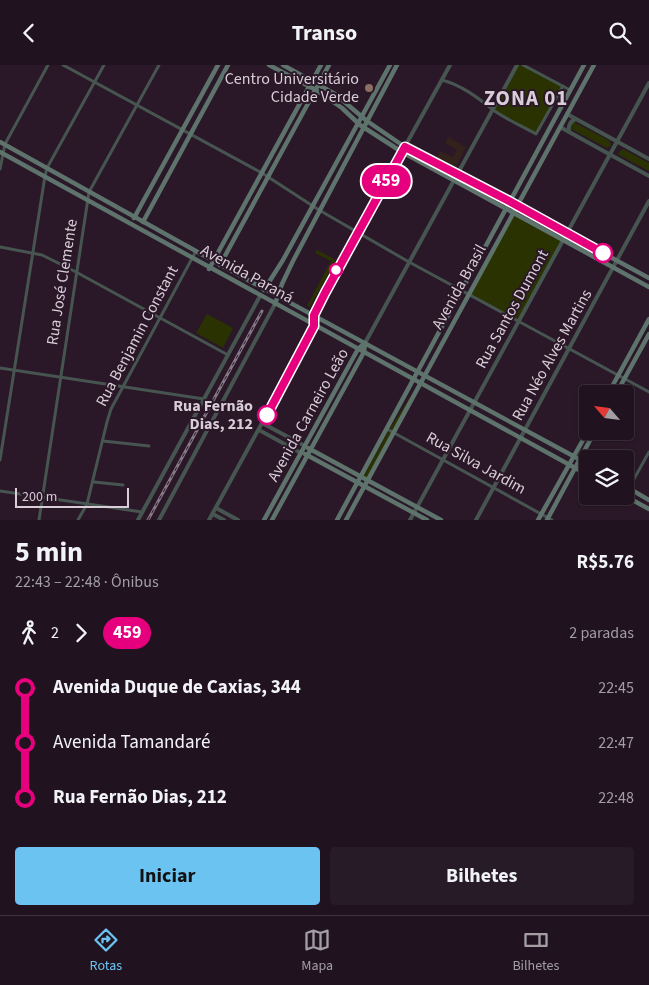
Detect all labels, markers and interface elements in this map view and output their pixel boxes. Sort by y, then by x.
text: Transo [292,17,357,49]
icon: back [15,19,43,47]
icon: search [606,19,634,47]
place label: Centro Universitário Cidade Verde [225,68,359,108]
marker: Centro Universitário Cidade Verde [363,82,375,94]
district label: ZONA 01 [484,83,568,113]
line badge: 459 [357,165,415,197]
text: 459 [372,168,400,193]
street label: Rua José Clemente [41,217,83,347]
street label: Avenida Paraná [197,239,297,309]
street label: Avenida Brasil [427,241,491,333]
unlabelled marker [593,243,613,263]
street label: Rua Santos Dumont [470,245,554,372]
street label: Rua Benjamin Constant [91,261,184,410]
unlabelled marker [329,263,343,277]
street label: Rua Néo Alves Martins [507,285,597,425]
street label: Avenida Carneiro Leão [262,344,354,486]
north arrow [579,385,634,440]
map controls [579,385,634,505]
place label: Rua Fernão Dias, 212 [173,395,253,435]
marker: Rua Fernão Dias, 212 [257,405,277,425]
street label: Rua Silva Jardim [422,426,530,500]
button: layers [579,450,634,505]
scale bar [15,485,129,508]
text: 200 m [22,487,57,507]
text: 5 min [15,532,83,572]
text: R$5.76 [577,549,634,576]
text: 22:43 – 22:48 · Ônibus [15,571,159,593]
icon: walk [15,619,43,647]
icon: forward [67,619,95,647]
text: 459 [113,620,141,645]
text: 2 [51,622,59,644]
text: 2 paradas [569,622,634,644]
text: Avenida Duque de Caxias, 344 [53,674,301,701]
text: 22:45 [598,677,634,699]
text: Avenida Tamandaré [53,729,210,756]
text: 22:47 [598,732,634,754]
text: Rua Fernão Dias, 212 [53,784,227,811]
text: 22:48 [598,787,634,809]
button: Iniciar [15,847,320,905]
button: Bilhetes [330,847,634,905]
tab: Rotas [90,926,122,976]
tab: Mapa [301,926,333,976]
tab: Bilhetes [512,926,559,976]

